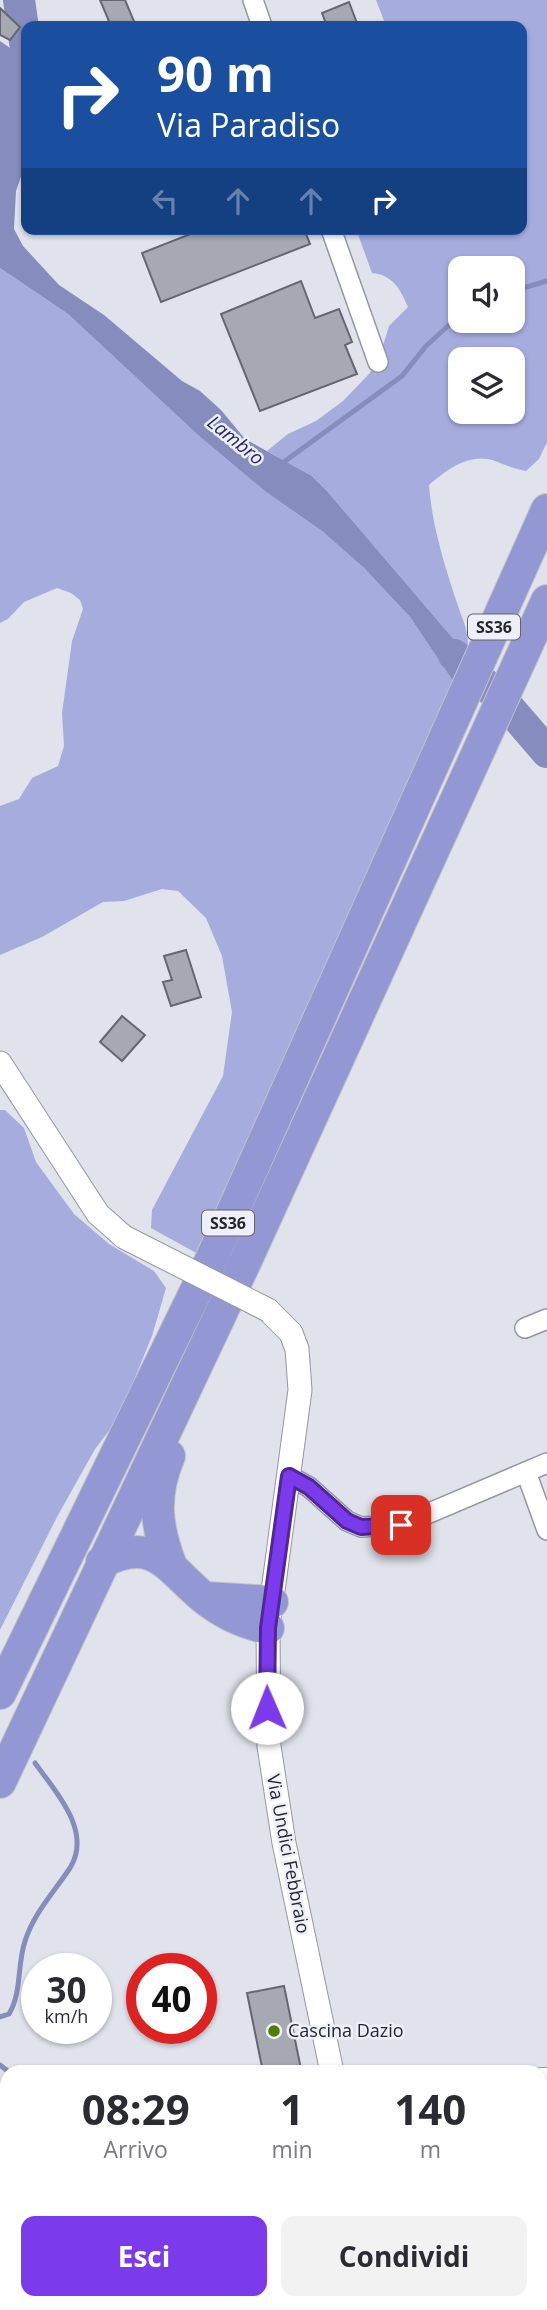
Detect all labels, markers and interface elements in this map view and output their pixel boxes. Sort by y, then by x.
text: 90 m [157,40,274,106]
icon: right [42,49,133,140]
text: Via Paradiso [157,103,340,146]
icon: left [146,182,184,220]
icon: ahead [219,182,257,220]
icon: ahead [292,182,330,220]
icon: right [365,182,403,220]
map controls [448,256,525,424]
button: sound [448,256,525,333]
button: layers [448,347,525,424]
water label: Lambro [202,409,270,471]
road number: SS36 [468,614,520,640]
road number: SS36 [202,1210,254,1236]
pin [371,1495,431,1555]
icon: arrive [382,1506,420,1544]
position arrow [230,1671,304,1745]
street label: Via Undici Febbraio [262,1772,316,1935]
speed limit sign: 40 [126,1953,217,2044]
text: 30 [46,1966,87,2013]
text: km/h [45,2004,88,2028]
place label: Cascina Dazio [288,2018,404,2042]
marker: Cascina Dazio [266,2023,282,2039]
text: 08:29 [82,2080,190,2137]
text: 1 [280,2080,304,2137]
text: 140 [394,2080,466,2137]
text: Arrivo [103,2133,168,2165]
text: min [271,2133,313,2165]
text: m [420,2133,441,2165]
button: Esci [21,2216,267,2296]
button: Condividi [281,2216,527,2296]

